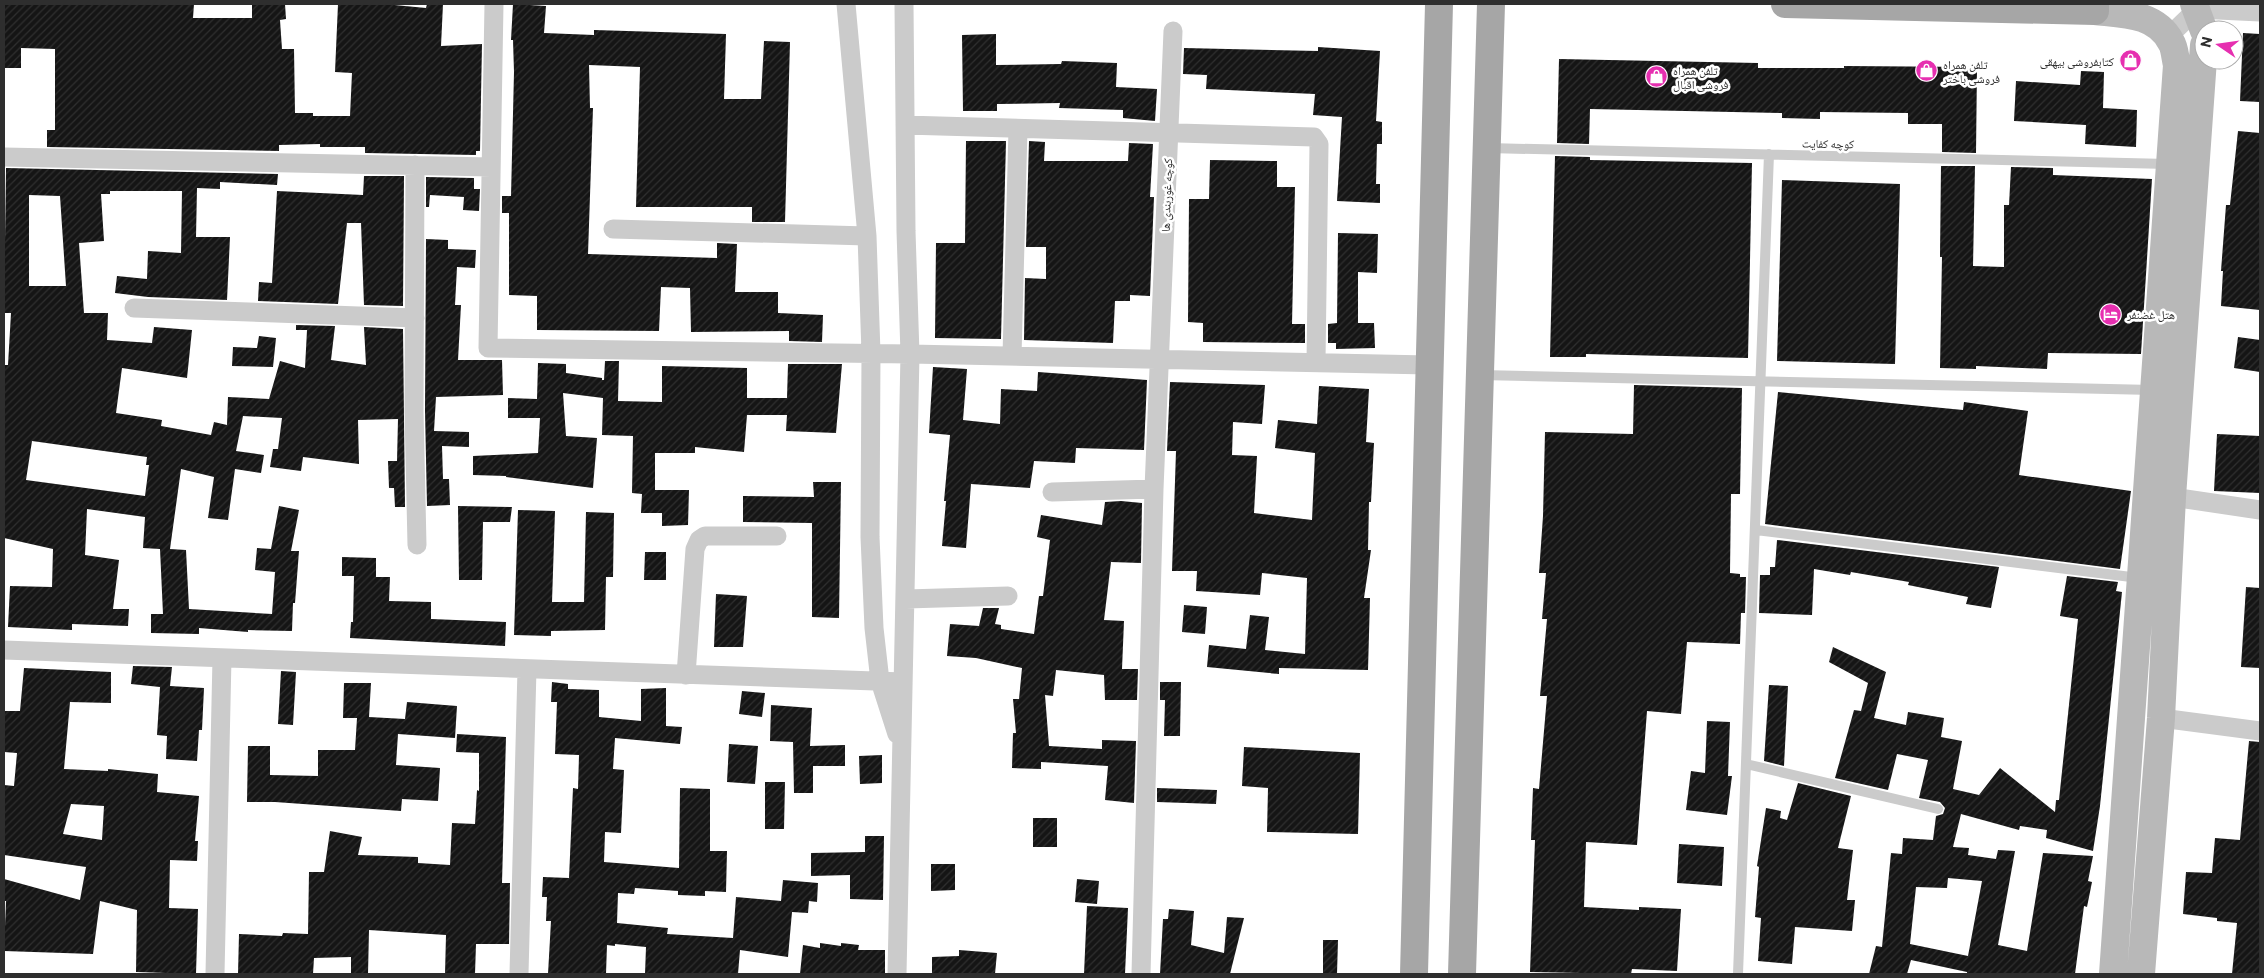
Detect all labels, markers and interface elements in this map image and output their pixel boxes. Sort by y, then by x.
north arrow [2194,20,2244,70]
text: N [2196,35,2215,49]
shop icon: کتابفروشی بیهقی [2118,49,2142,73]
place label: کتابفروشی بیهقی [2040,54,2114,69]
place label: تلفن همراه فروشی باختر [1942,57,2000,86]
shop icon: تلفن همراه فروشی باختر [1915,59,1939,83]
place label: تلفن همراه فروشی اقبال [1673,63,1729,92]
shop icon: تلفن همراه فروشی اقبال [1645,65,1669,89]
street label: کوچه کفایت [1802,136,1854,152]
street label: کوچه غوربندی ها [1158,158,1176,232]
hotel icon: هتل غضنفر [2099,302,2123,326]
place label: هتل غضنفر [2126,307,2175,322]

